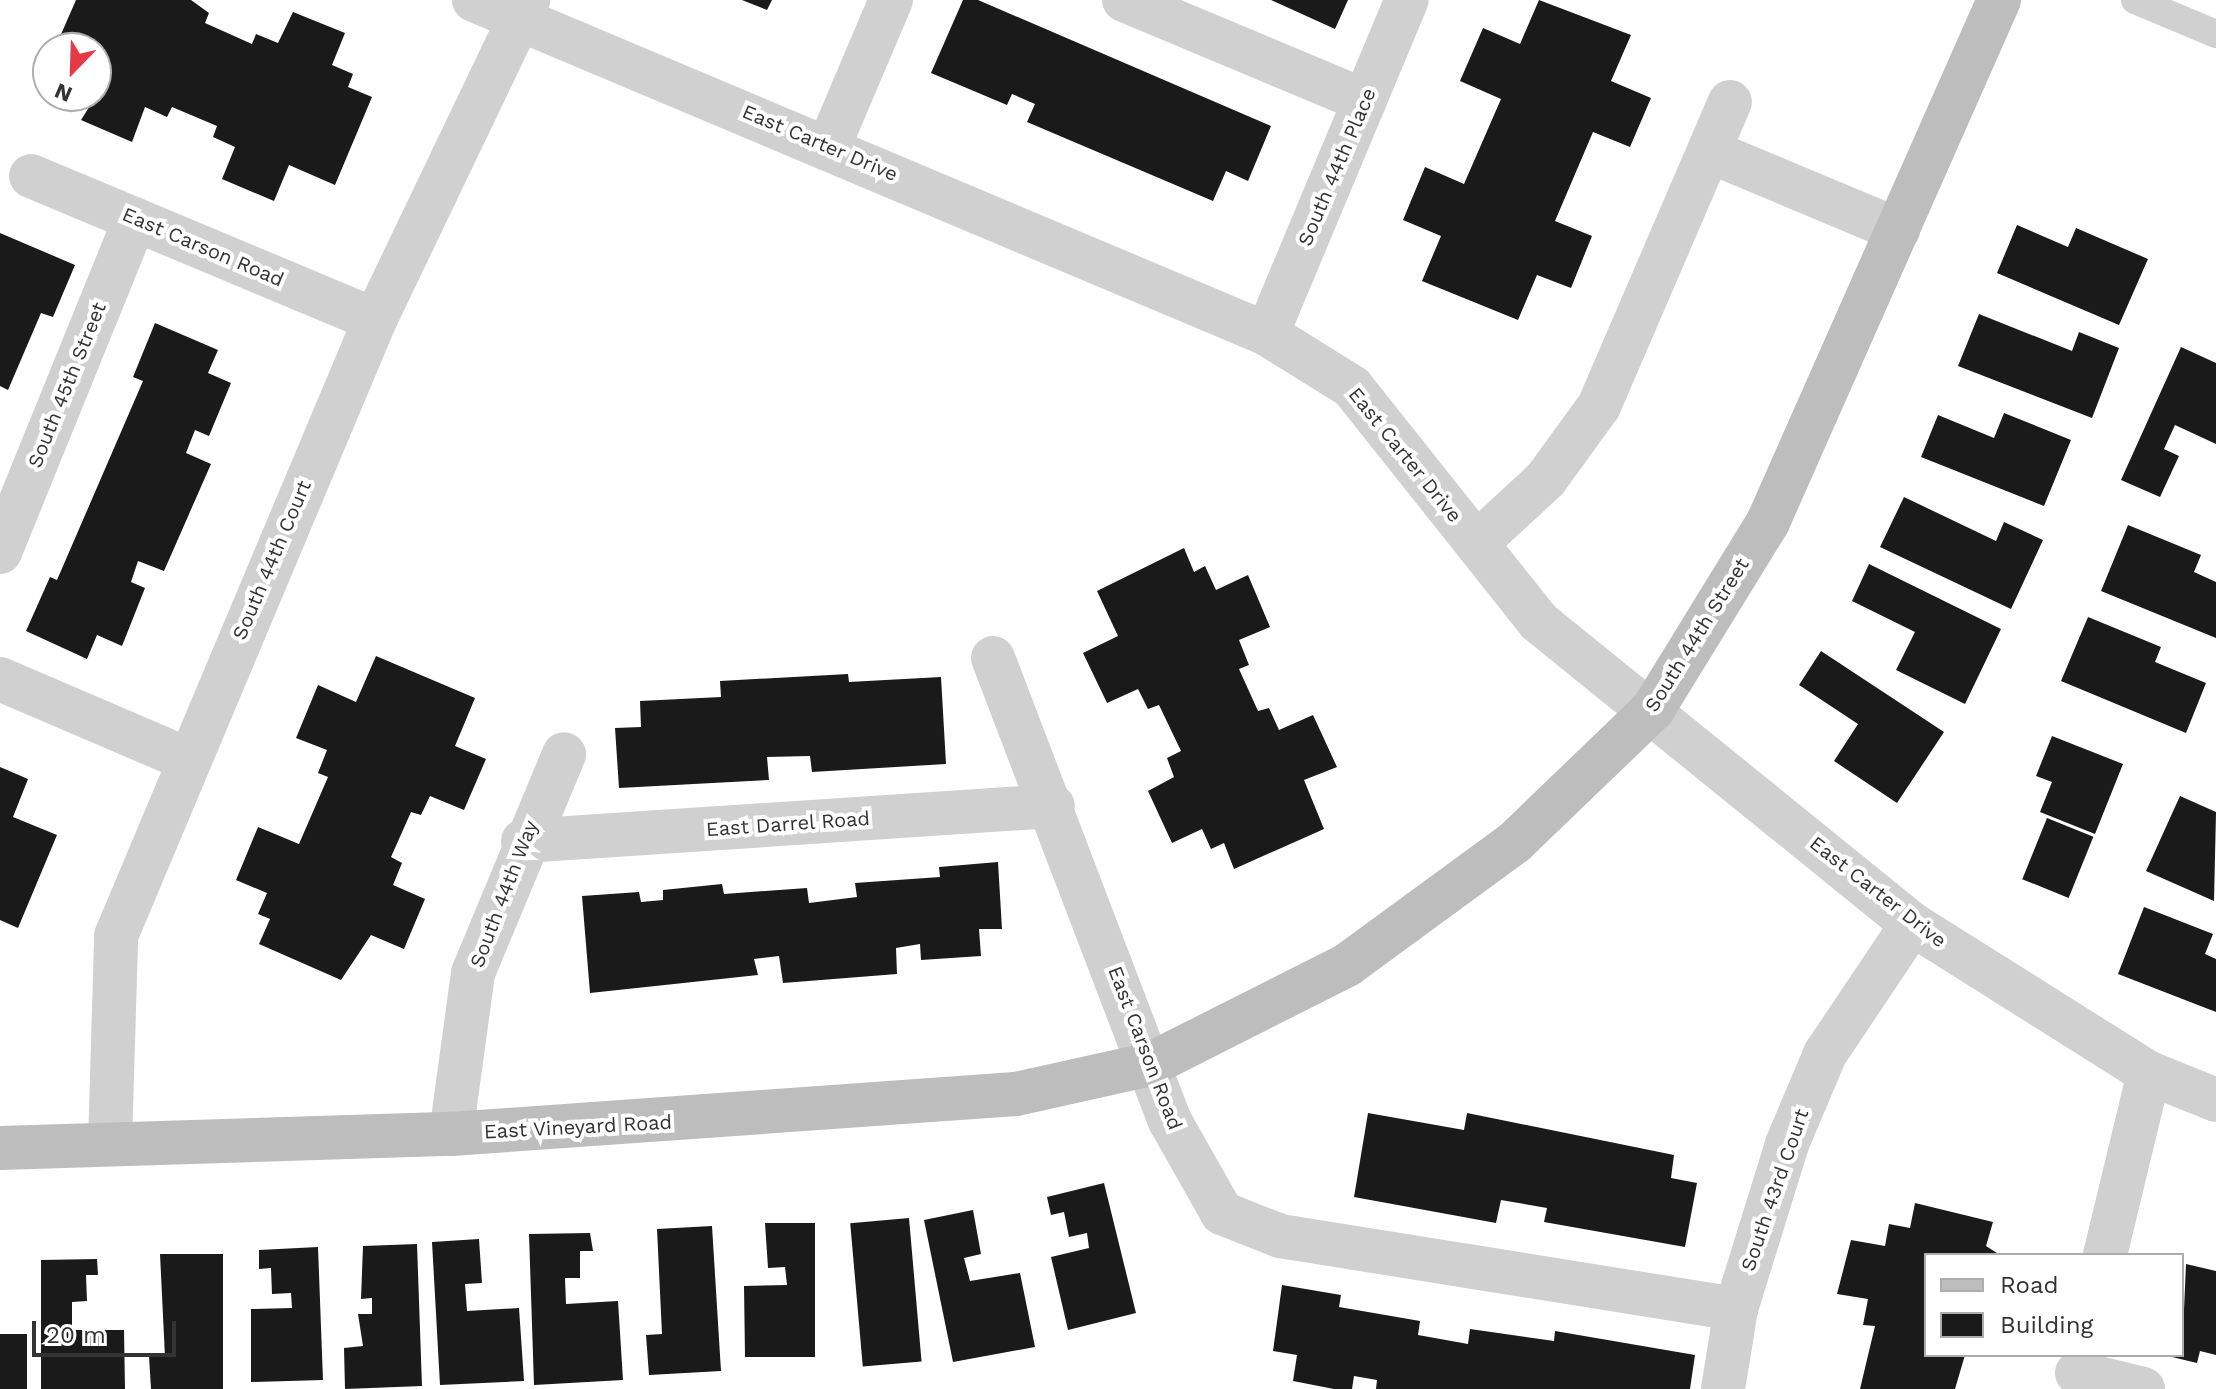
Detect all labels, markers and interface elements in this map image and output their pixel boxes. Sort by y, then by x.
north arrow [32,32,112,112]
text: N [51,78,76,107]
street label: South 44th Place [1293,84,1381,250]
street label: East Carter Drive [738,99,902,187]
street label: East Carson Road [119,202,287,292]
street label: South 45th Street [23,299,111,471]
street label: East Carter Drive [1343,383,1467,527]
street label: South 44th Court [228,477,316,643]
street label: South 44th Street [1640,554,1754,716]
street label: East Darrel Road [705,806,871,842]
street label: South 44th Way [465,817,543,971]
street label: East Carter Drive [1805,831,1951,953]
street label: East Carson Road [1103,963,1187,1133]
street label: South 43rd Court [1736,1106,1814,1274]
street label: East Vineyard Road [483,1110,673,1144]
legend [1924,1253,2184,1357]
text: Road [2000,1271,2059,1299]
scale bar [36,1305,180,1355]
text: Building [2000,1311,2093,1339]
text: 20 m [46,1321,106,1349]

